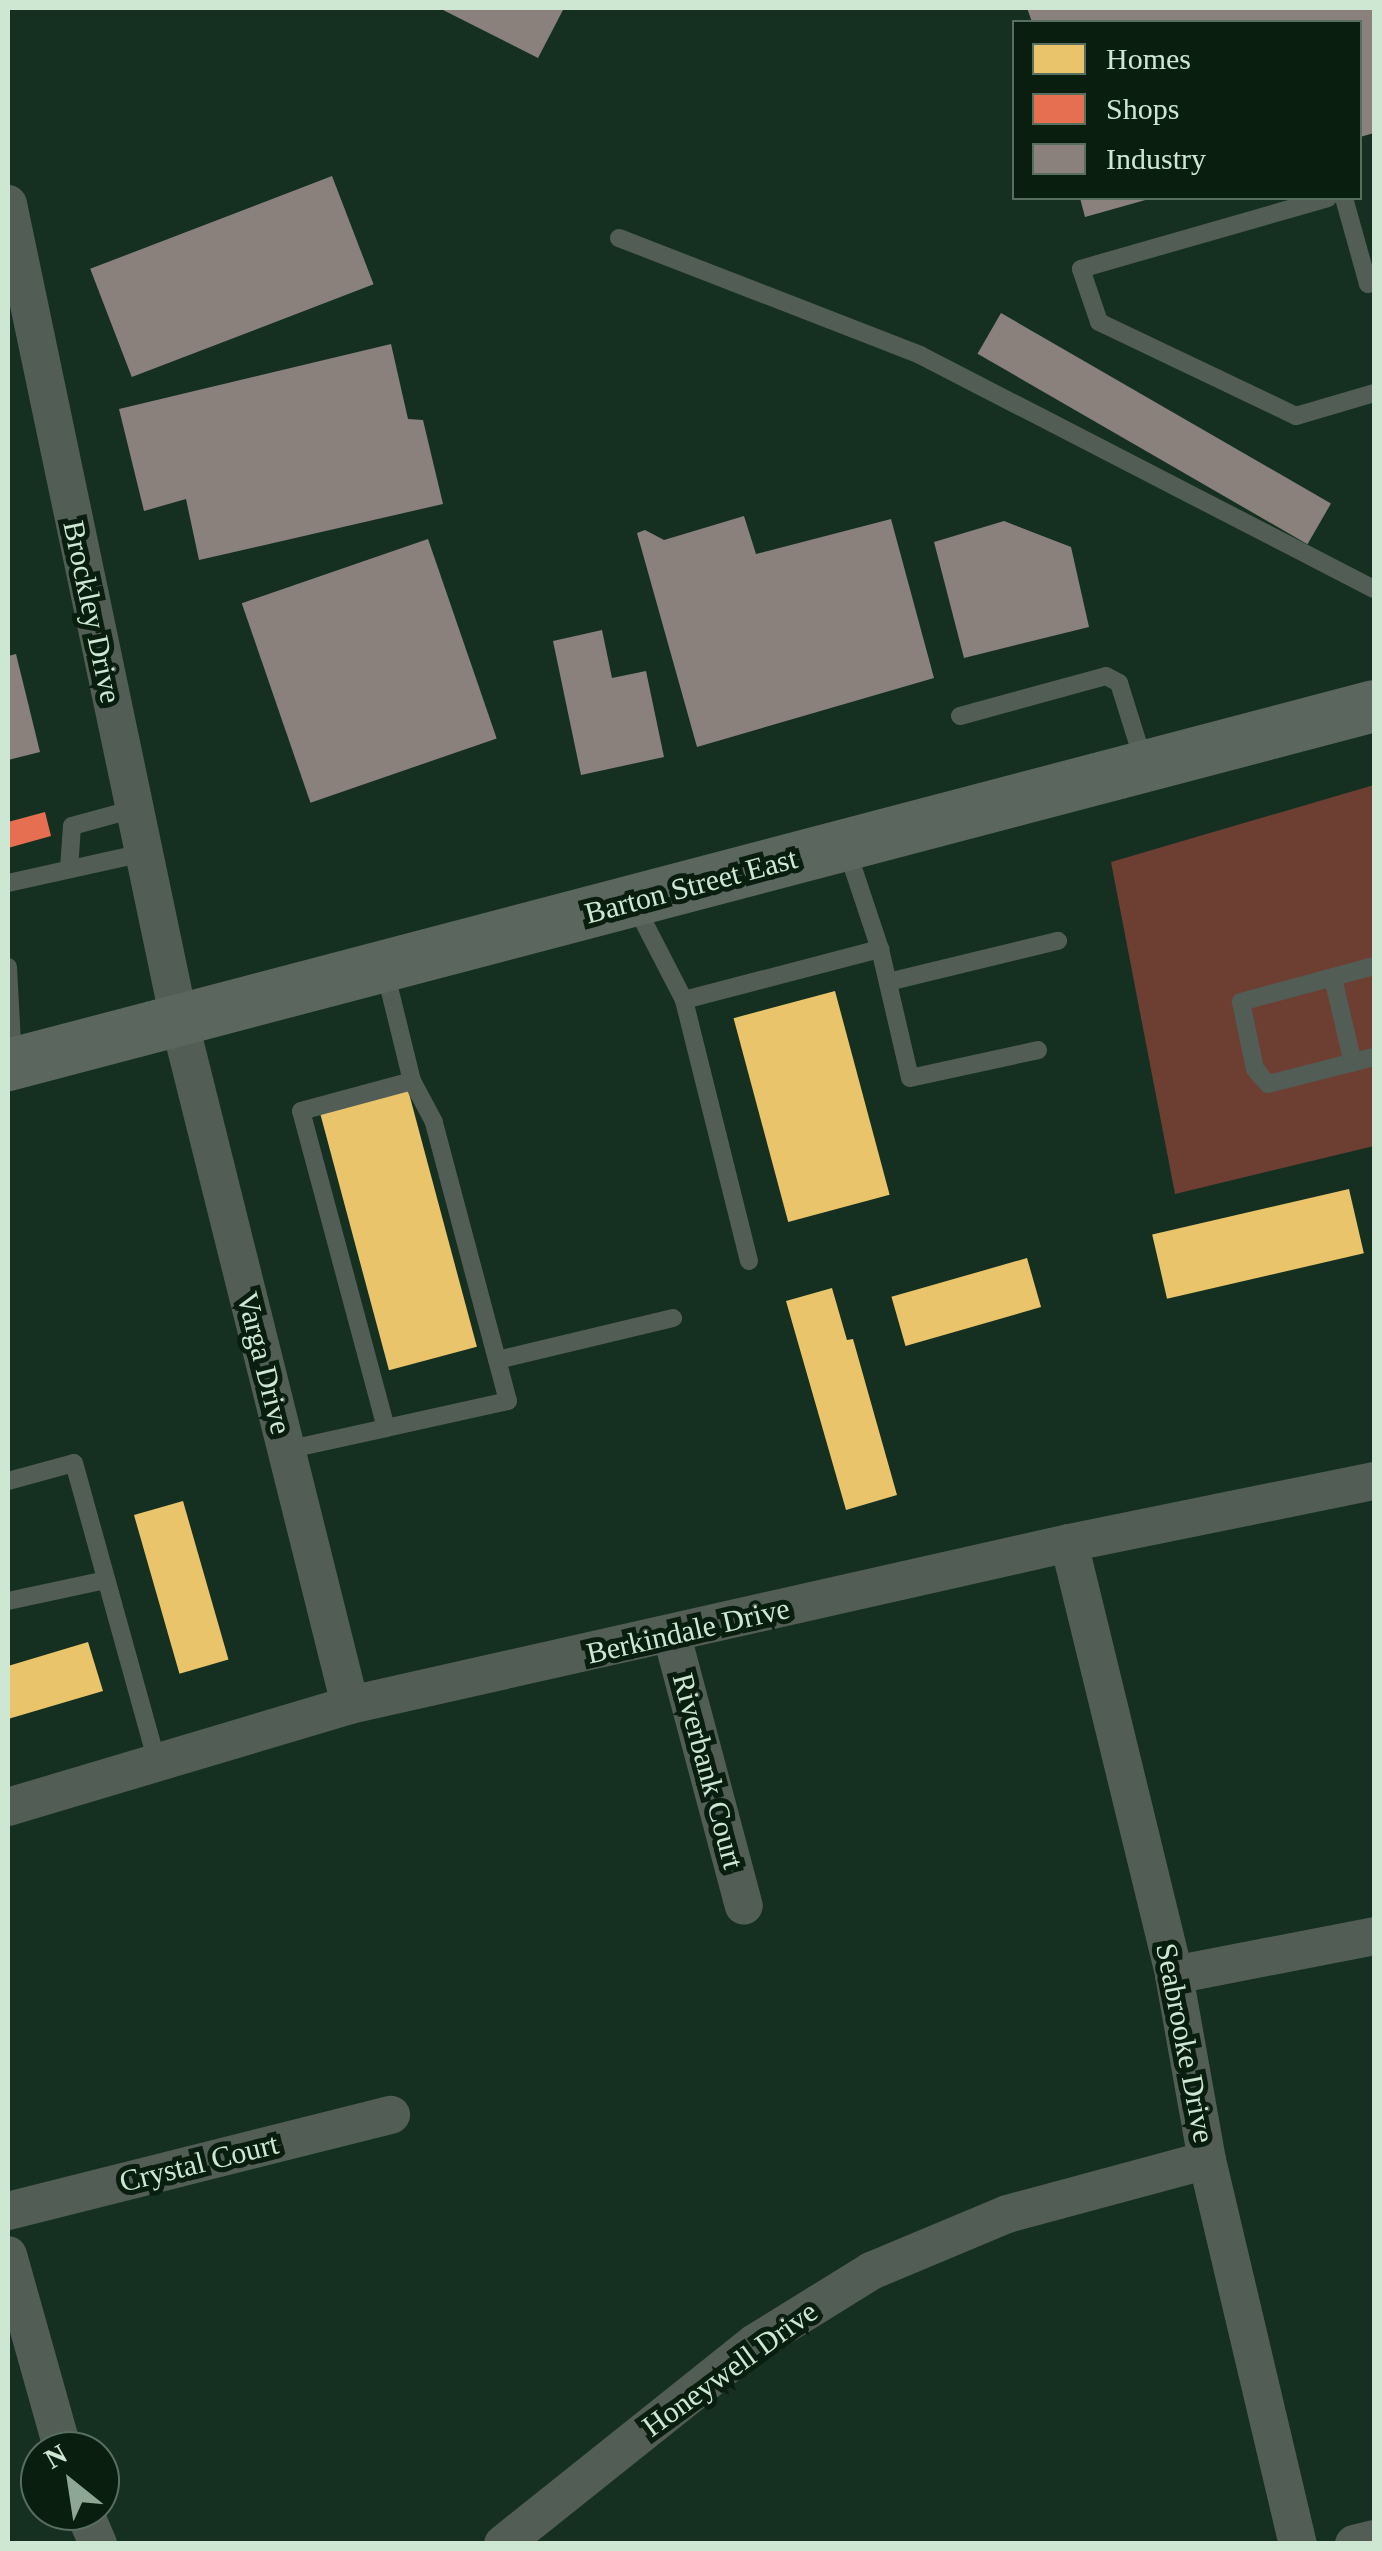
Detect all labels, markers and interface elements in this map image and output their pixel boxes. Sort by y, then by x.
legend [1012,20,1362,200]
text: Homes [1106,42,1191,75]
text: Shops [1106,92,1179,125]
text: Industry [1106,142,1206,175]
street label: Brockley Drive [55,517,129,707]
street label: Barton Street East [581,840,801,932]
street label: Varga Drive [229,1288,299,1438]
street label: Berkindale Drive [583,1590,793,1672]
street label: Riverbank Court [665,1669,751,1873]
street label: Seabrooke Drive [1148,1940,1222,2146]
street label: Crystal Court [116,2126,282,2200]
street label: Honeywell Drive [636,2293,824,2445]
north arrow [20,2431,120,2531]
text: N [39,2438,72,2475]

